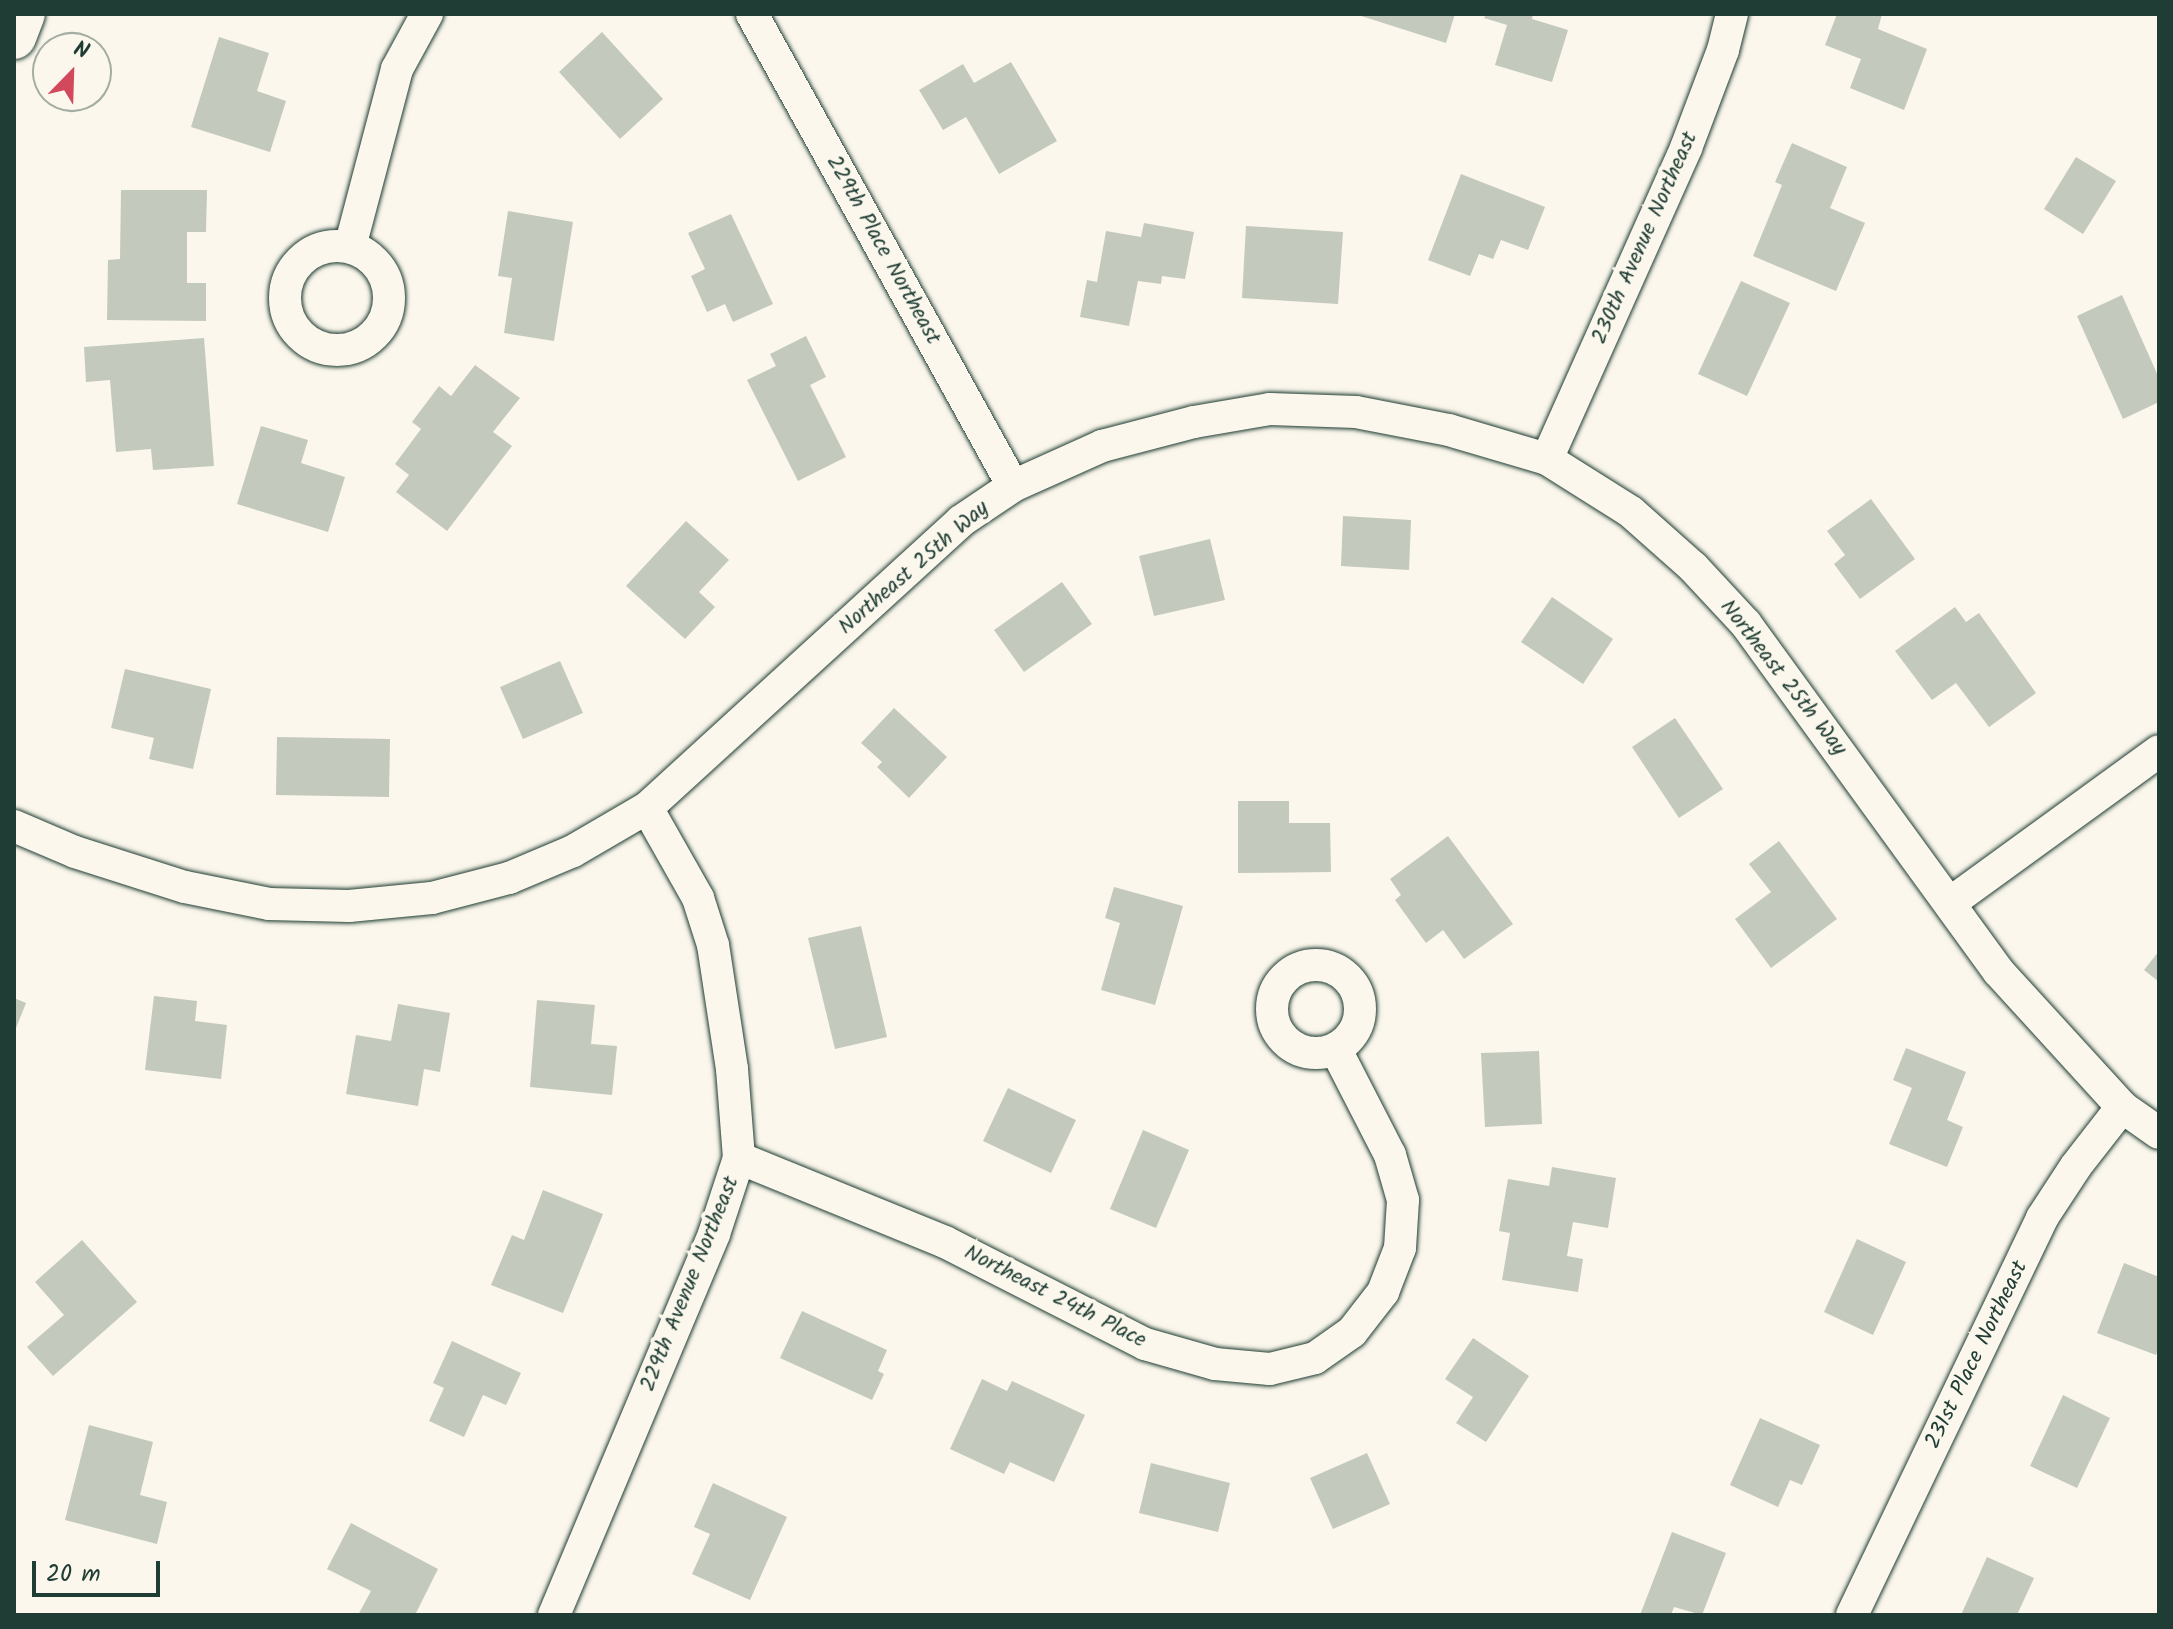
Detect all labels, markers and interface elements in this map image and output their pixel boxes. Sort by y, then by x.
north arrow [32,32,112,112]
text: N [68,32,94,70]
street label: 230th Avenue Northeast [1586,128,1704,348]
street label: 229th Place Northeast [820,151,946,349]
street label: Northeast 25th Way [833,495,995,641]
street label: Northeast 25th Way [1714,595,1852,761]
street label: 229th Avenue Northeast [635,1173,745,1395]
street label: Northeast 24th Place [960,1240,1150,1354]
street label: 231st Place Northeast [1920,1257,2034,1453]
scale bar [36,1545,164,1595]
text: 20 m [46,1555,101,1594]

